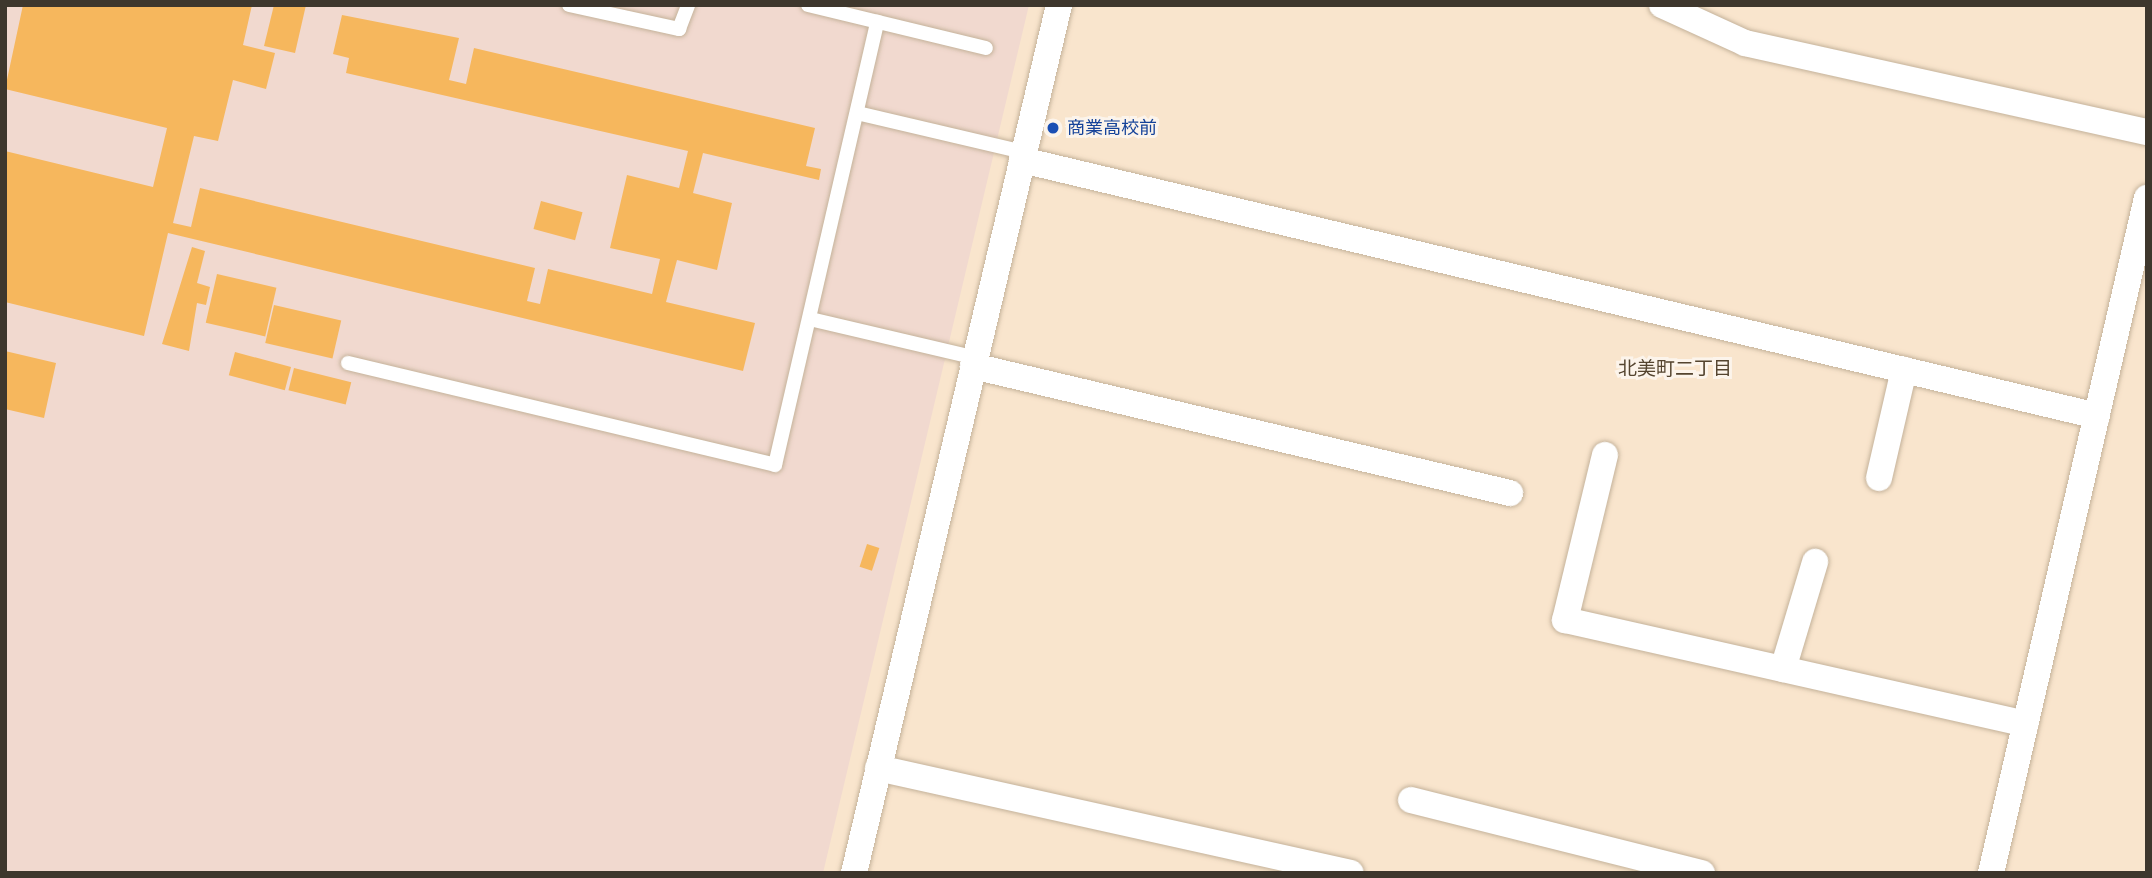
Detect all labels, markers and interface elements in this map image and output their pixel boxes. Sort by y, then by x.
place label: 商業高校前 [1067,117,1157,139]
marker: 商業高校前 [1045,120,1061,136]
district label: 北美町二丁目 [1618,358,1732,380]

